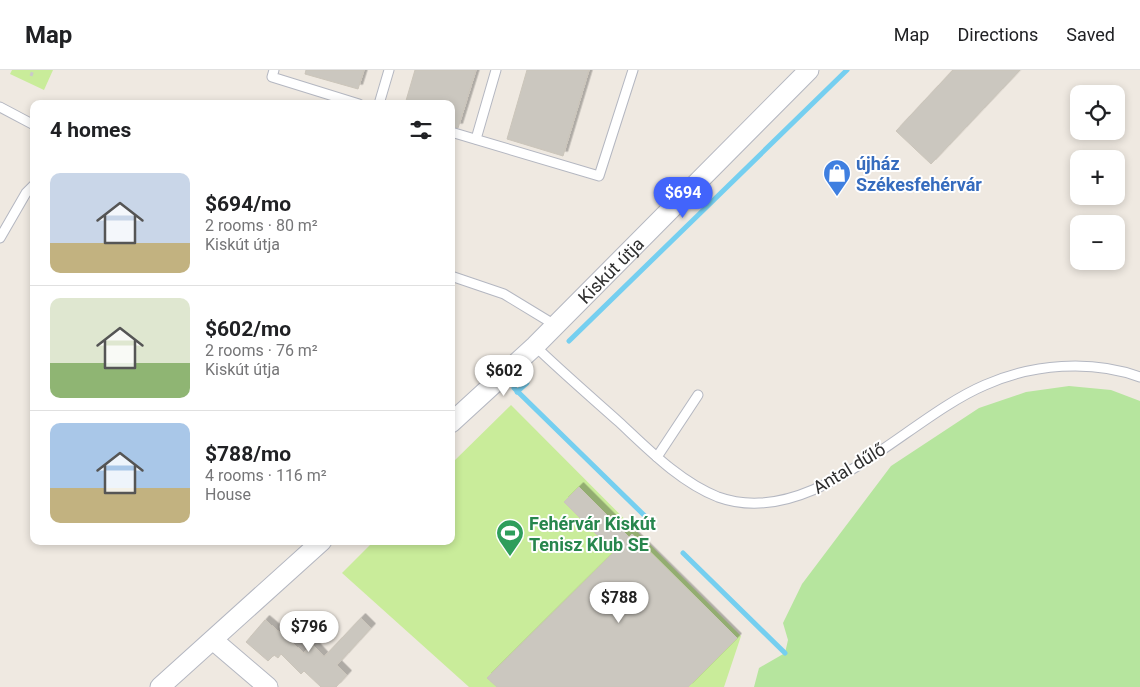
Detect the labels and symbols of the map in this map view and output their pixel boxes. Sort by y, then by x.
place label: újház Székesfehérvár [856,153,982,195]
shop icon: újház Székesfehérvár [822,158,852,197]
pin: $694 [653,176,713,219]
street label: Kiskút útja [573,233,648,307]
pin: $602 [474,354,534,397]
street label: Antal dűlő [809,438,889,498]
place label: Fehérvár Kiskút Tenisz Klub SE [529,513,656,555]
sports icon: Fehérvár Kiskút Tenisz Klub SE [495,518,525,557]
pin: $788 [589,582,649,624]
pin: $796 [279,610,339,653]

